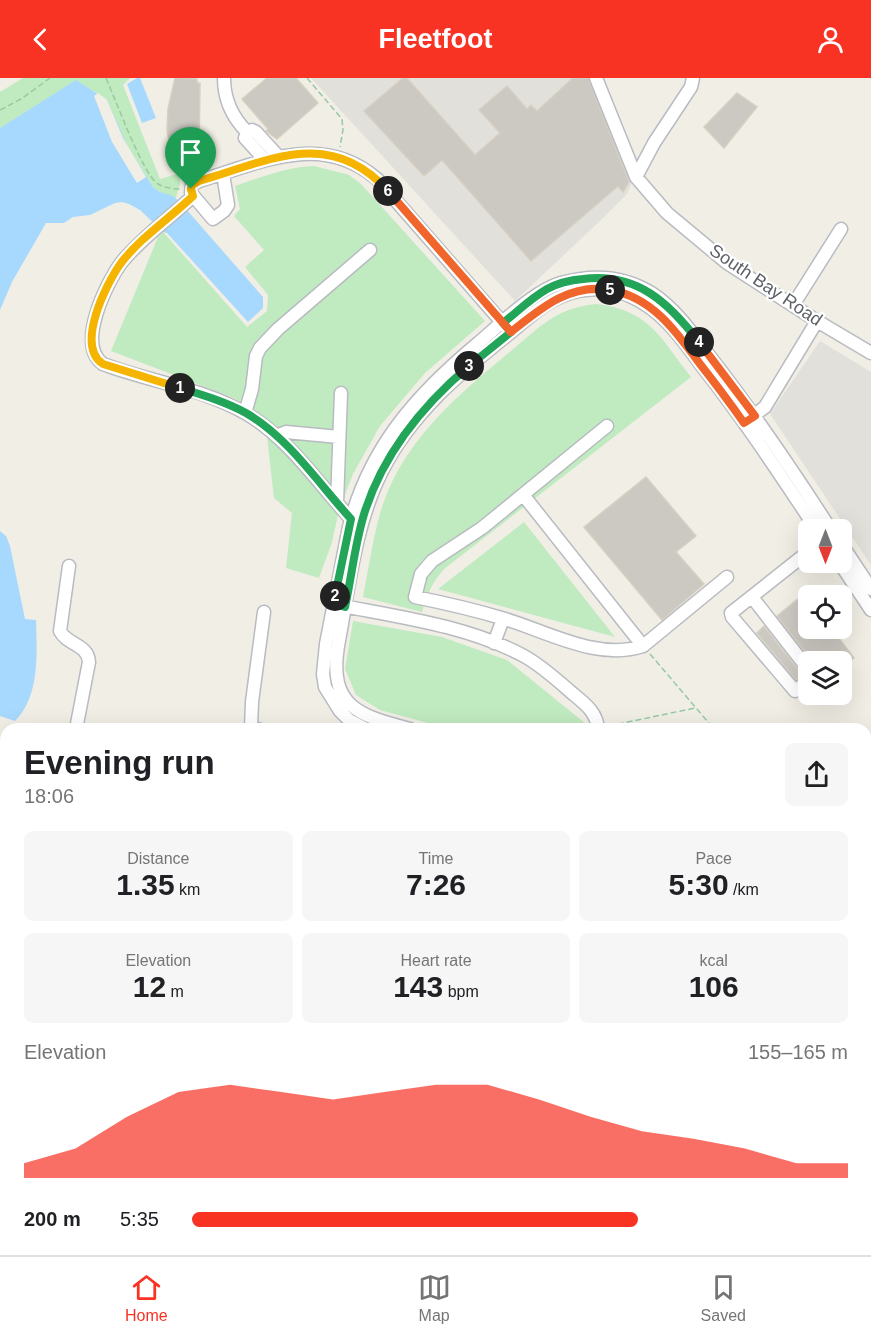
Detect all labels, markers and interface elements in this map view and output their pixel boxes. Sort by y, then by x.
icon: back [24,23,57,56]
icon: person [814,23,847,56]
text: Fleetfoot [379,24,493,54]
pin [165,127,216,189]
icon: arrive [174,136,207,169]
pin: 6 [373,176,403,206]
text: 6 [384,182,392,199]
street label: South Bay Road [706,240,826,330]
pin: 5 [595,275,625,305]
text: 5 [606,281,614,298]
pin: 4 [684,327,714,357]
text: 4 [695,333,703,350]
pin: 3 [454,351,484,381]
text: 3 [465,357,473,374]
pin: 1 [165,373,195,403]
text: 1 [176,379,184,396]
north arrow [798,519,852,573]
map controls [798,519,852,705]
pin: 2 [320,581,350,611]
button: locate [798,585,852,639]
text: 2 [331,587,339,604]
button: layers [798,651,852,705]
button: share [785,743,848,806]
text: Evening run [24,744,215,781]
text: 18:06 [24,785,74,807]
text: Distance [127,850,189,867]
text: Time [419,850,453,867]
text: Pace [695,850,732,867]
text: 1.35 [116,868,175,901]
text: 7:26 [406,868,466,901]
text: 5:30 [669,868,729,901]
text: km [175,881,200,898]
text: /km [729,881,759,898]
text: Elevation [125,952,191,969]
text: Heart rate [400,952,472,969]
text: kcal [699,952,728,969]
text: 12 [133,970,166,1003]
text: 143 [393,970,443,1003]
text: 106 [689,970,739,1003]
text: m [166,983,184,1000]
text: bpm [443,983,479,1000]
text: Elevation [24,1041,106,1063]
text: 155–165 m [748,1041,848,1063]
text: 200 m [24,1208,81,1230]
text: 5:35 [120,1208,159,1230]
tab: Home [125,1271,168,1325]
tab: Map [418,1271,451,1325]
tab: Saved [701,1271,746,1325]

